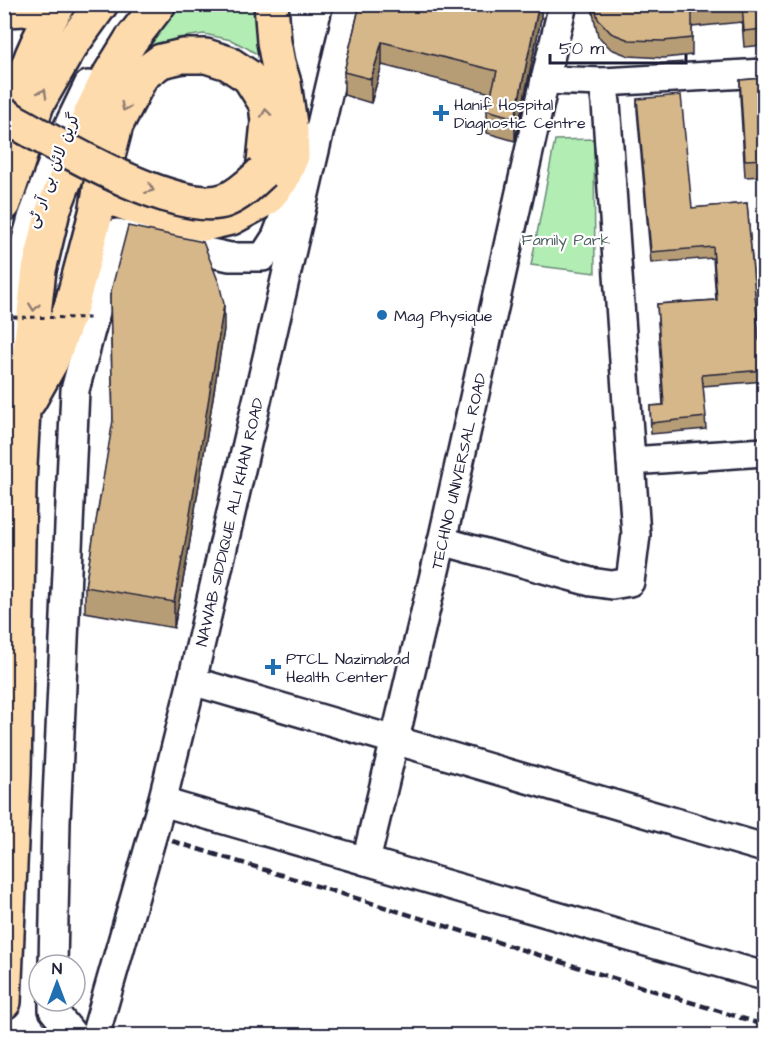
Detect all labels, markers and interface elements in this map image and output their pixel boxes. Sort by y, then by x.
scale bar [550,27,686,65]
text: 50 m [559,36,604,61]
one-way arrow [36,89,47,100]
place label: Hanif Hospital Diagnostic Centre [454,94,586,135]
one-way arrow [121,100,133,111]
marker: Hanif Hospital Diagnostic Centre [432,104,450,122]
street label: گرین لائن بی آر ٹی [21,109,85,231]
one-way arrow [260,109,273,118]
one-way arrow [144,181,154,194]
park label: Family Park [522,229,611,252]
one-way arrow [29,302,41,311]
place label: Mag Physique [394,305,493,328]
marker: Mag Physique [375,308,389,322]
street label: TECHNO UNIVERSAL ROAD [426,371,492,571]
street label: NAWAB SIDDIQUE ALI KHAN ROAD [191,396,269,649]
place label: PTCL Nazimabad Health Center [286,648,409,688]
marker: PTCL Nazimabad Health Center [264,658,282,676]
north arrow [27,953,87,1013]
text: N [52,958,62,980]

